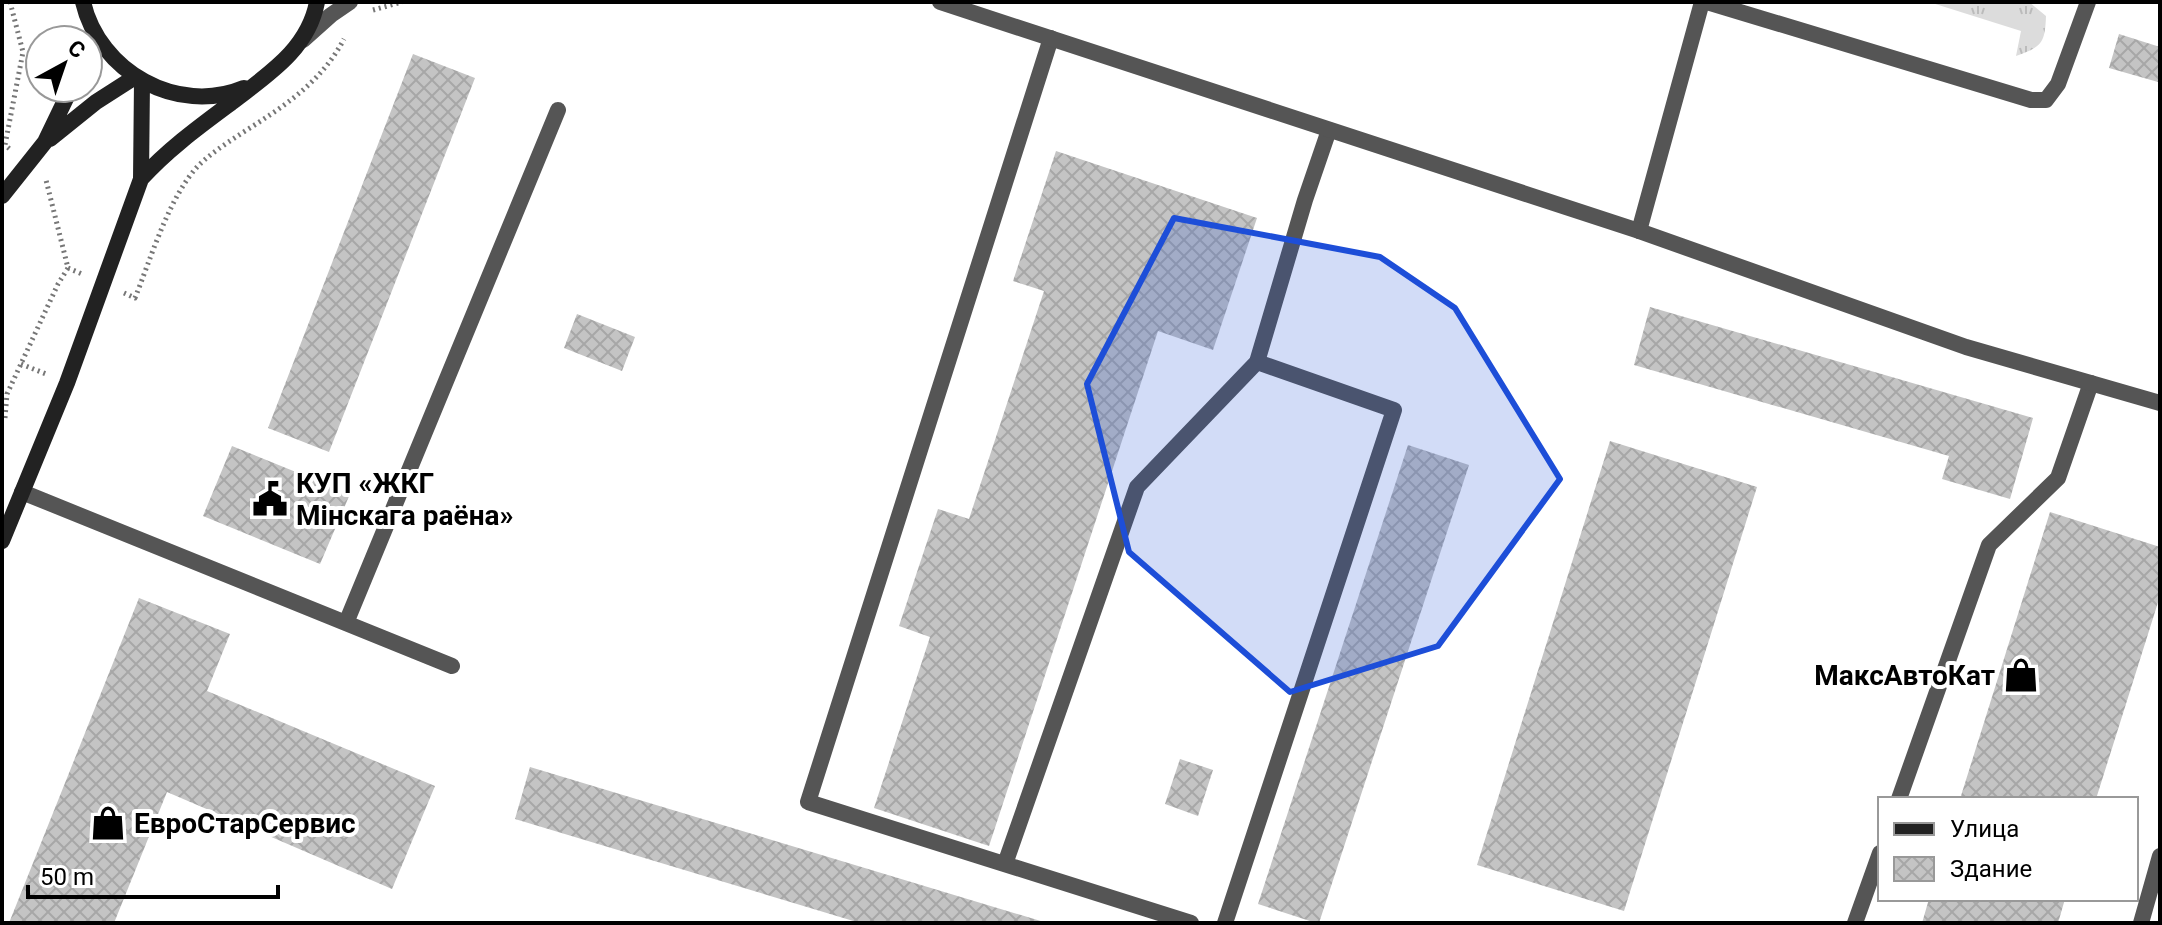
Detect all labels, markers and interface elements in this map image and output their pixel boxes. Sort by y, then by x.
north arrow [24,24,104,104]
text: С [63,35,90,63]
place label: КУП «ЖКГ Мінскага раёна» [296,467,513,532]
public building icon: КУП «ЖКГ Мінскага раёна» [251,480,289,518]
shop icon: МаксАвтоКат [2002,656,2040,694]
place label: МаксАвтоКат [1814,659,1995,692]
legend [1878,797,2138,901]
shop icon: ЕвроСтарСервис [89,804,127,842]
place label: ЕвроСтарСервис [134,807,356,840]
text: Улица [1950,815,2019,843]
scale bar [28,849,278,899]
text: Здание [1950,855,2032,883]
text: 50 m [40,863,94,891]

